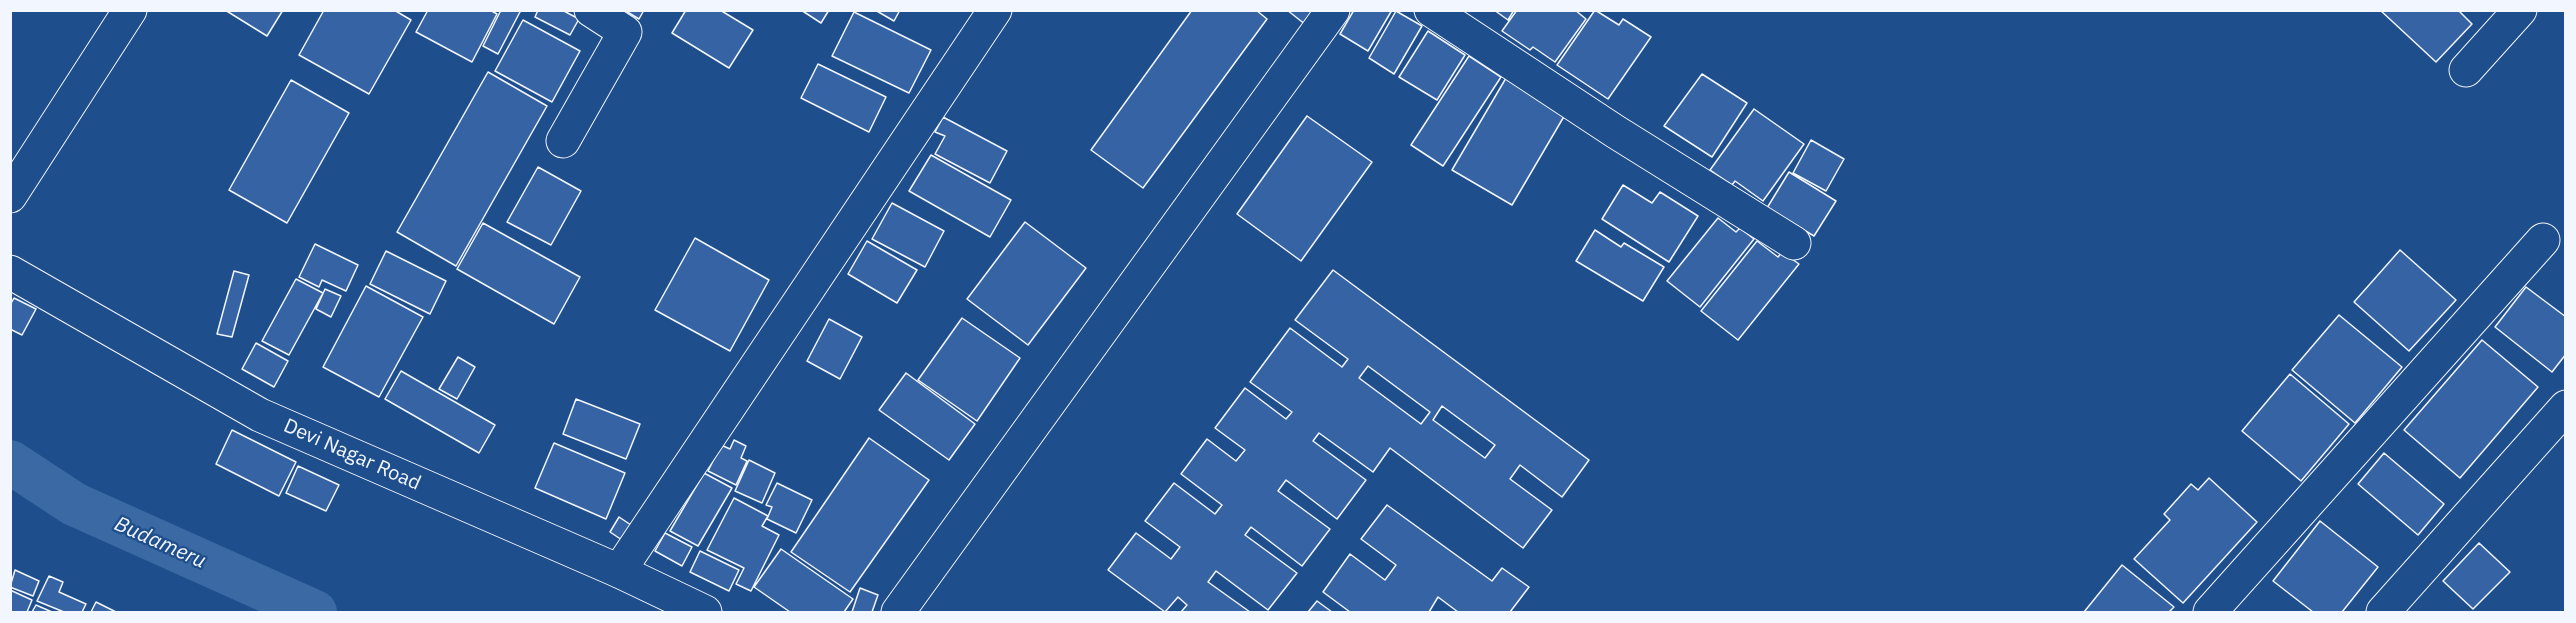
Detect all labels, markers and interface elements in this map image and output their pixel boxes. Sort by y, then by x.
street label: Devi Nagar Road [280,414,424,496]
water label: Budameru [110,512,210,574]

